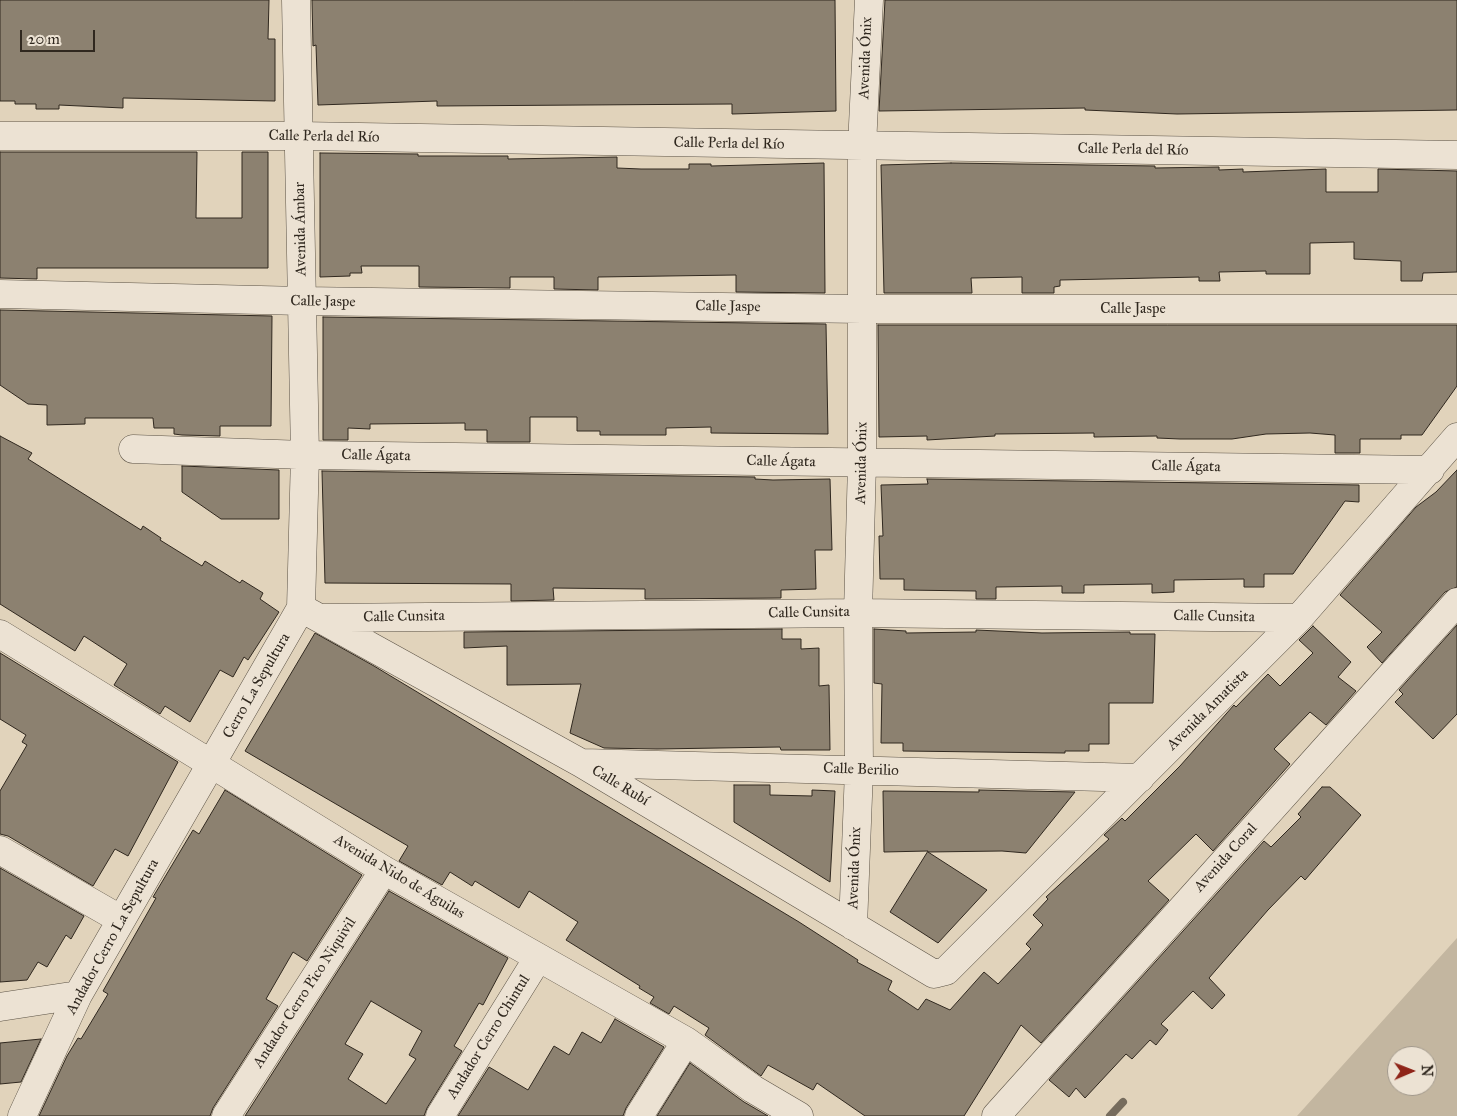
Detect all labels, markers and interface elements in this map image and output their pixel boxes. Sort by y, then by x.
street label: Avenida Ónix [856,17,876,99]
scale bar [22,20,98,52]
text: 20 m [28,30,60,48]
street label: Calle Perla del Río [268,127,380,147]
street label: Calle Perla del Río [673,134,785,154]
street label: Calle Perla del Río [1077,140,1189,160]
street label: Avenida Ámbar [291,182,311,276]
street label: Calle Jaspe [290,292,356,312]
street label: Calle Jaspe [695,297,761,317]
street label: Calle Jaspe [1100,300,1166,318]
street label: Avenida Ónix [852,422,872,504]
street label: Calle Ágata [341,446,411,466]
street label: Calle Ágata [746,452,816,472]
street label: Calle Ágata [1151,457,1221,477]
street label: Calle Cunsita [768,603,850,623]
street label: Calle Cunsita [363,607,445,627]
street label: Calle Cunsita [1173,607,1255,627]
street label: Cerro La Sepultura [219,630,295,742]
street label: Avenida Amatista [1164,666,1252,754]
street label: Calle Berilio [823,760,899,780]
street label: Calle Rubí [588,762,652,810]
street label: Avenida Coral [1191,820,1261,896]
street label: Avenida Ónix [845,827,865,909]
street label: Avenida Nido de Águilas [330,831,468,923]
street label: Andador Cerro La Sepultura [63,856,163,1018]
street label: Andador Cerro Pico Niquivil [250,914,360,1072]
street label: Andador Cerro Chintul [444,972,534,1102]
north arrow [1387,1046,1437,1096]
text: N [1418,1065,1435,1077]

